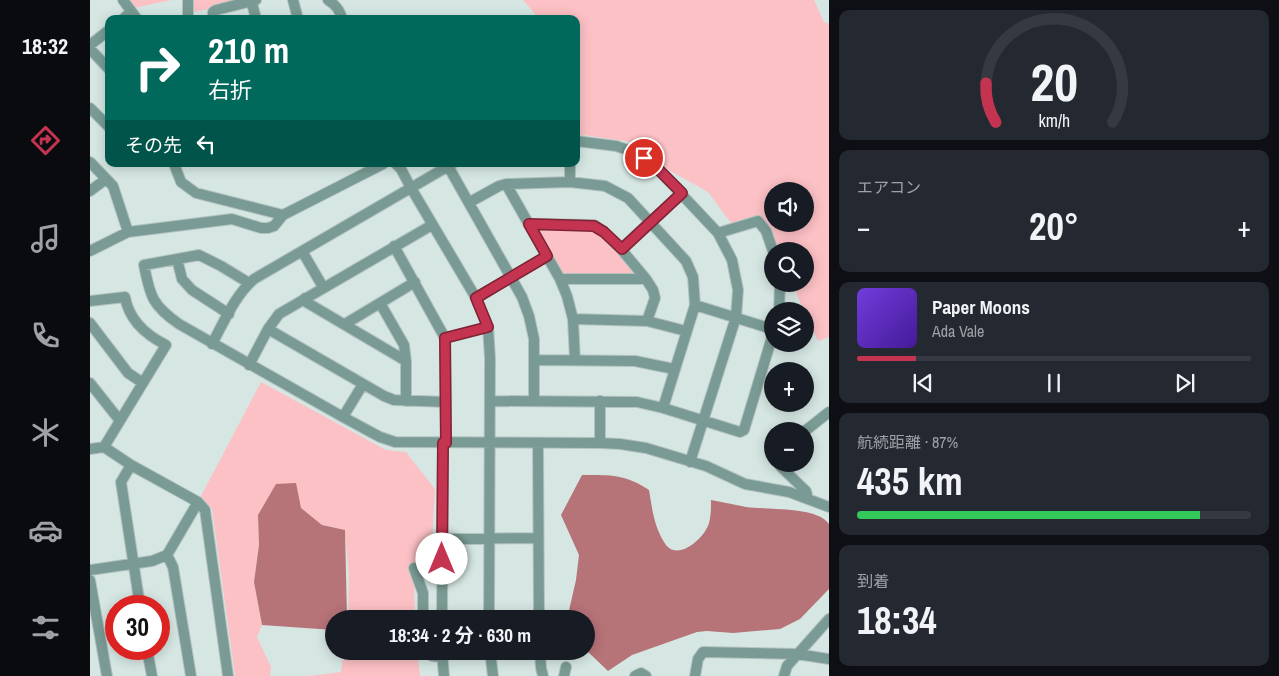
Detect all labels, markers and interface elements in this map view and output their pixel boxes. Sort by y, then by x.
text: 210 m [208,27,289,74]
text: 18:32 [22,31,68,61]
icon: right [125,35,190,100]
text: 20 [1030,47,1078,117]
text: 右折 [208,75,252,105]
text: km/h [1038,109,1070,133]
icon: directions [28,123,63,158]
icon: left [192,130,220,158]
text: その先 [125,132,182,158]
pin [623,137,665,179]
icon: arrive [630,144,658,172]
text: エアコン [857,176,921,198]
map controls [764,182,814,472]
button: sound [764,182,814,232]
text: 20° [1029,201,1079,252]
text: − [857,208,870,246]
text: + [1238,208,1251,246]
icon: music [28,221,63,256]
button: search [764,242,814,292]
text: Paper Moons [932,294,1030,320]
button: layers [764,302,814,352]
icon: phone [28,318,63,353]
text: Ada Vale [932,320,984,342]
button: + [764,362,814,412]
icon: previous [909,369,937,397]
icon: pause [1040,369,1068,397]
icon: next [1171,369,1199,397]
icon: climate [28,415,63,450]
button: − [764,422,814,472]
text: 航続距離 · 87% [857,431,958,453]
text: 435 km [857,456,963,507]
icon: car [28,513,63,548]
position arrow [415,532,467,584]
text: 到着 [857,570,889,592]
speed limit sign: 30 [105,595,170,660]
text: 18:34 [857,595,937,646]
icon: filters [28,610,63,645]
text: 18:34 · 2 分 · 630 m [389,622,531,648]

